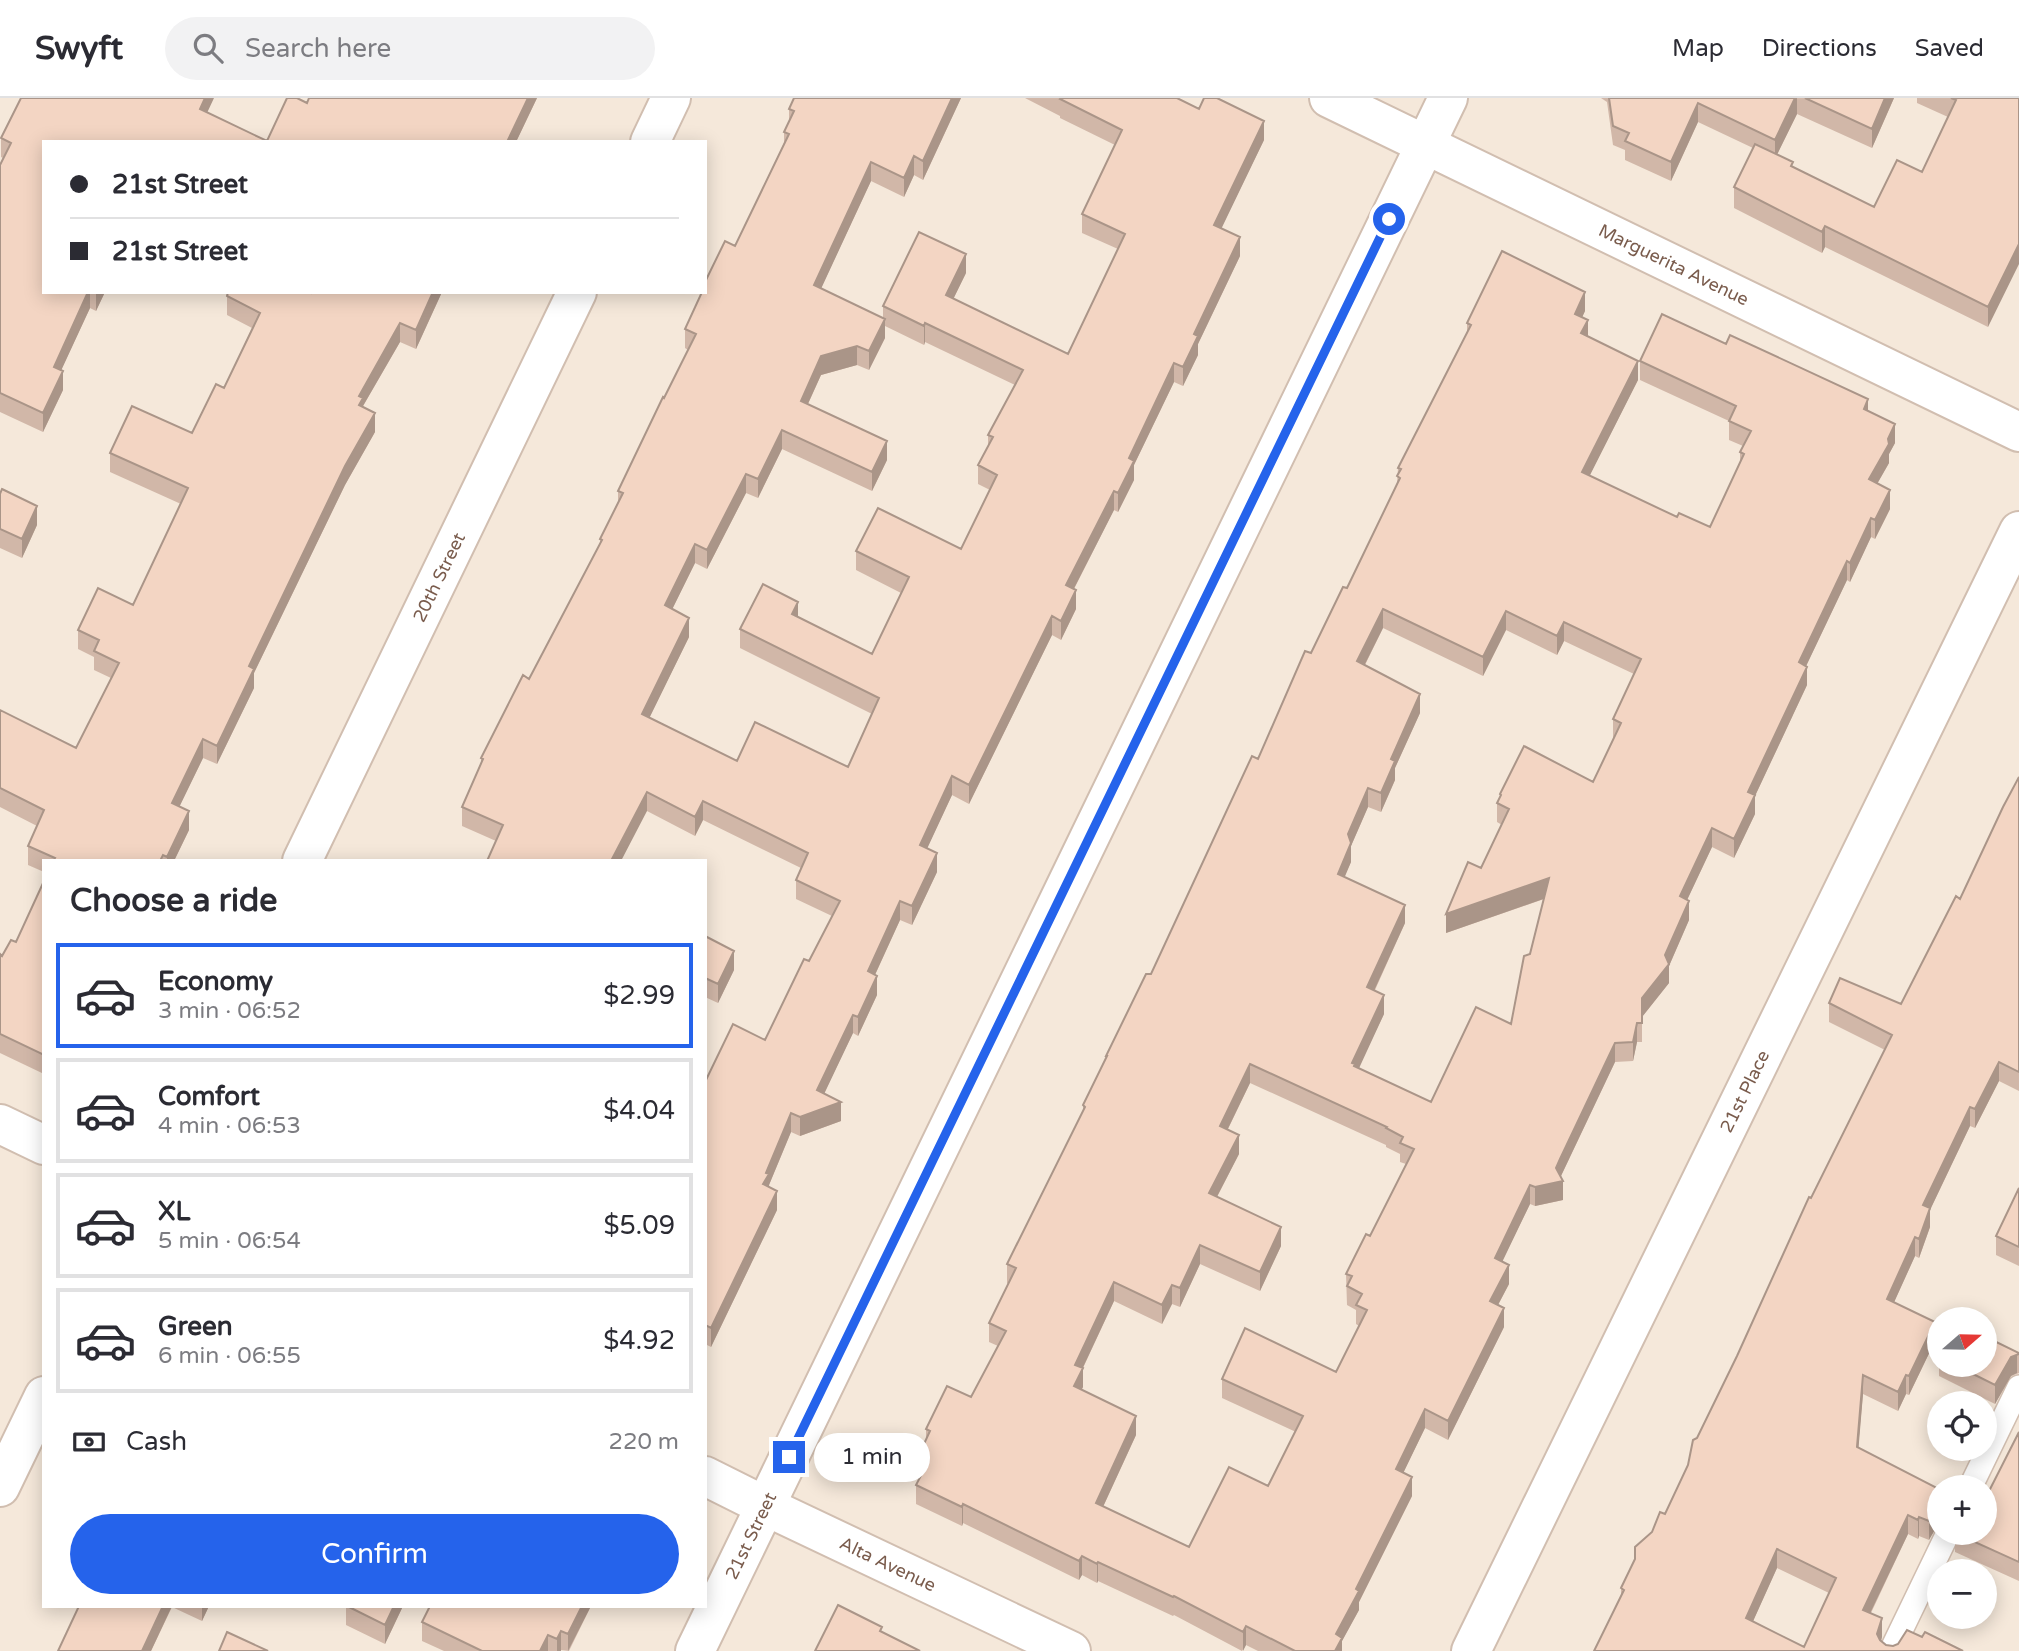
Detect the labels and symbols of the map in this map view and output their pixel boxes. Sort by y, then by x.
route start [1373,203,1405,235]
street label: Marguerita Avenue [1595,219,1752,311]
street label: 20th Street [408,529,470,626]
street label: 21st Place [1715,1047,1774,1136]
north arrow [1927,1307,1997,1377]
callout: 1 min [814,1432,929,1482]
route end [773,1441,805,1473]
street label: 21st Street [720,1489,781,1583]
street label: Alta Avenue [836,1532,940,1596]

